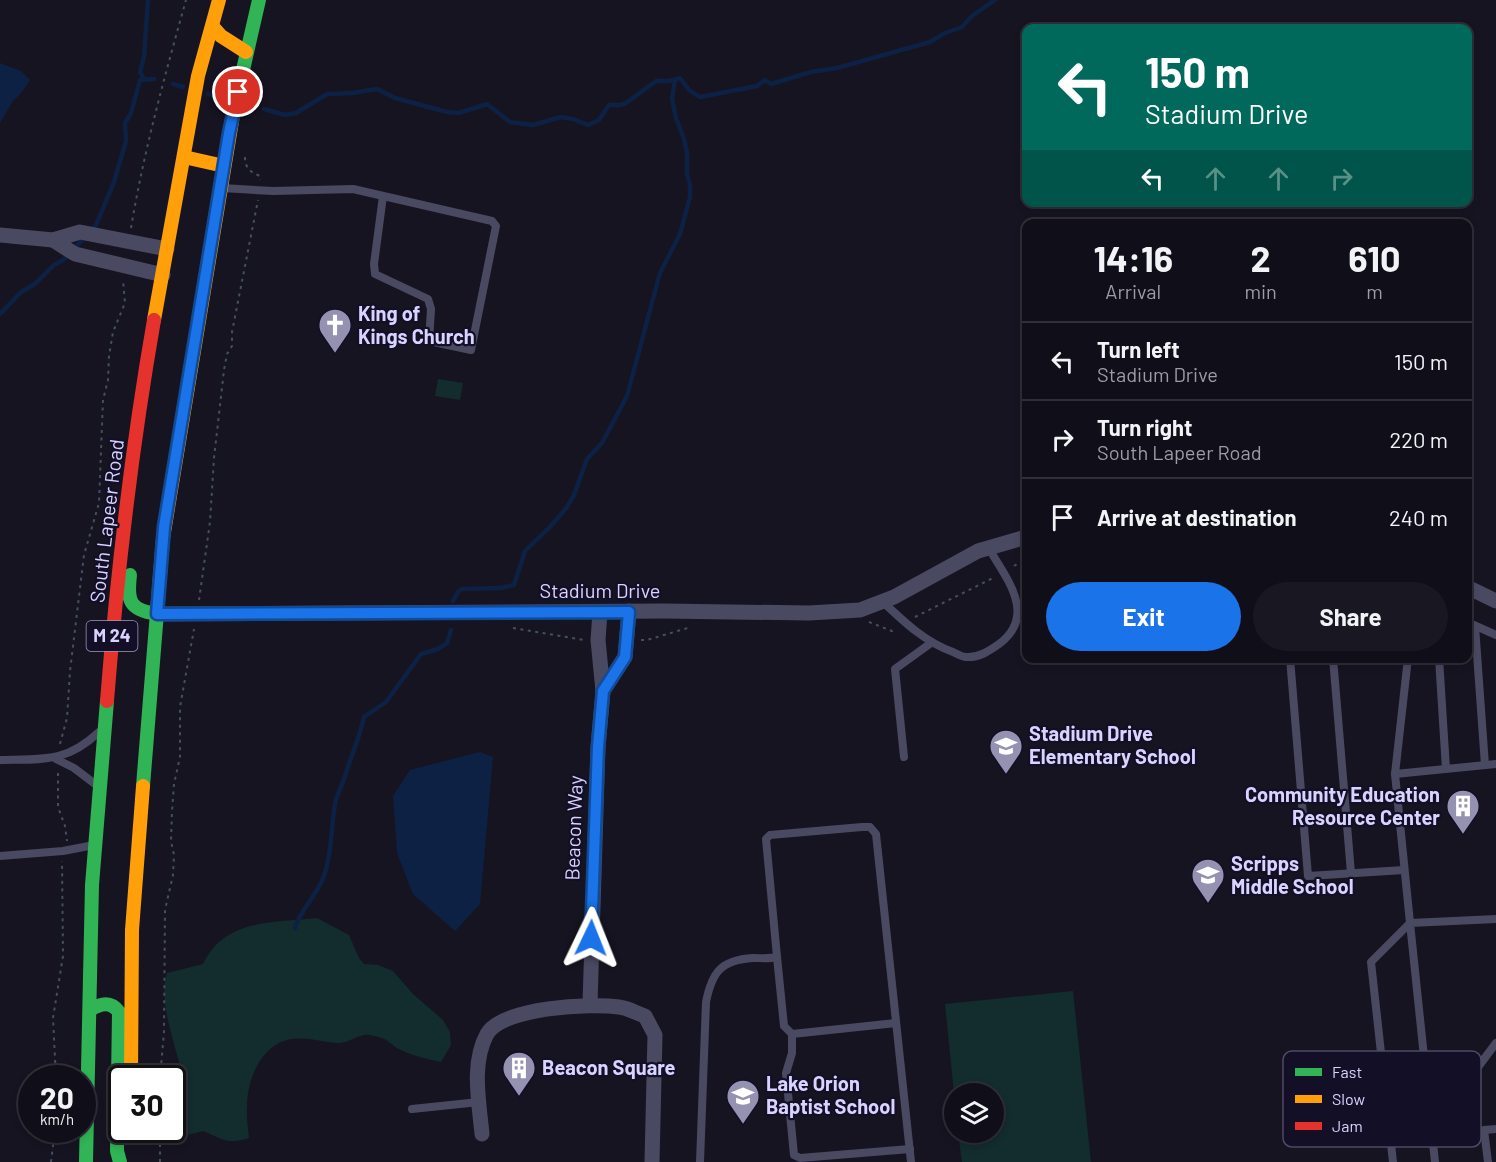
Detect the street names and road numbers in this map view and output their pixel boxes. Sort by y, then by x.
street label: South Lapeer Road [84,438,128,604]
street label: Stadium Drive [539,578,661,602]
road number: M 24 [86,621,138,651]
street label: Beacon Way [559,775,587,881]

